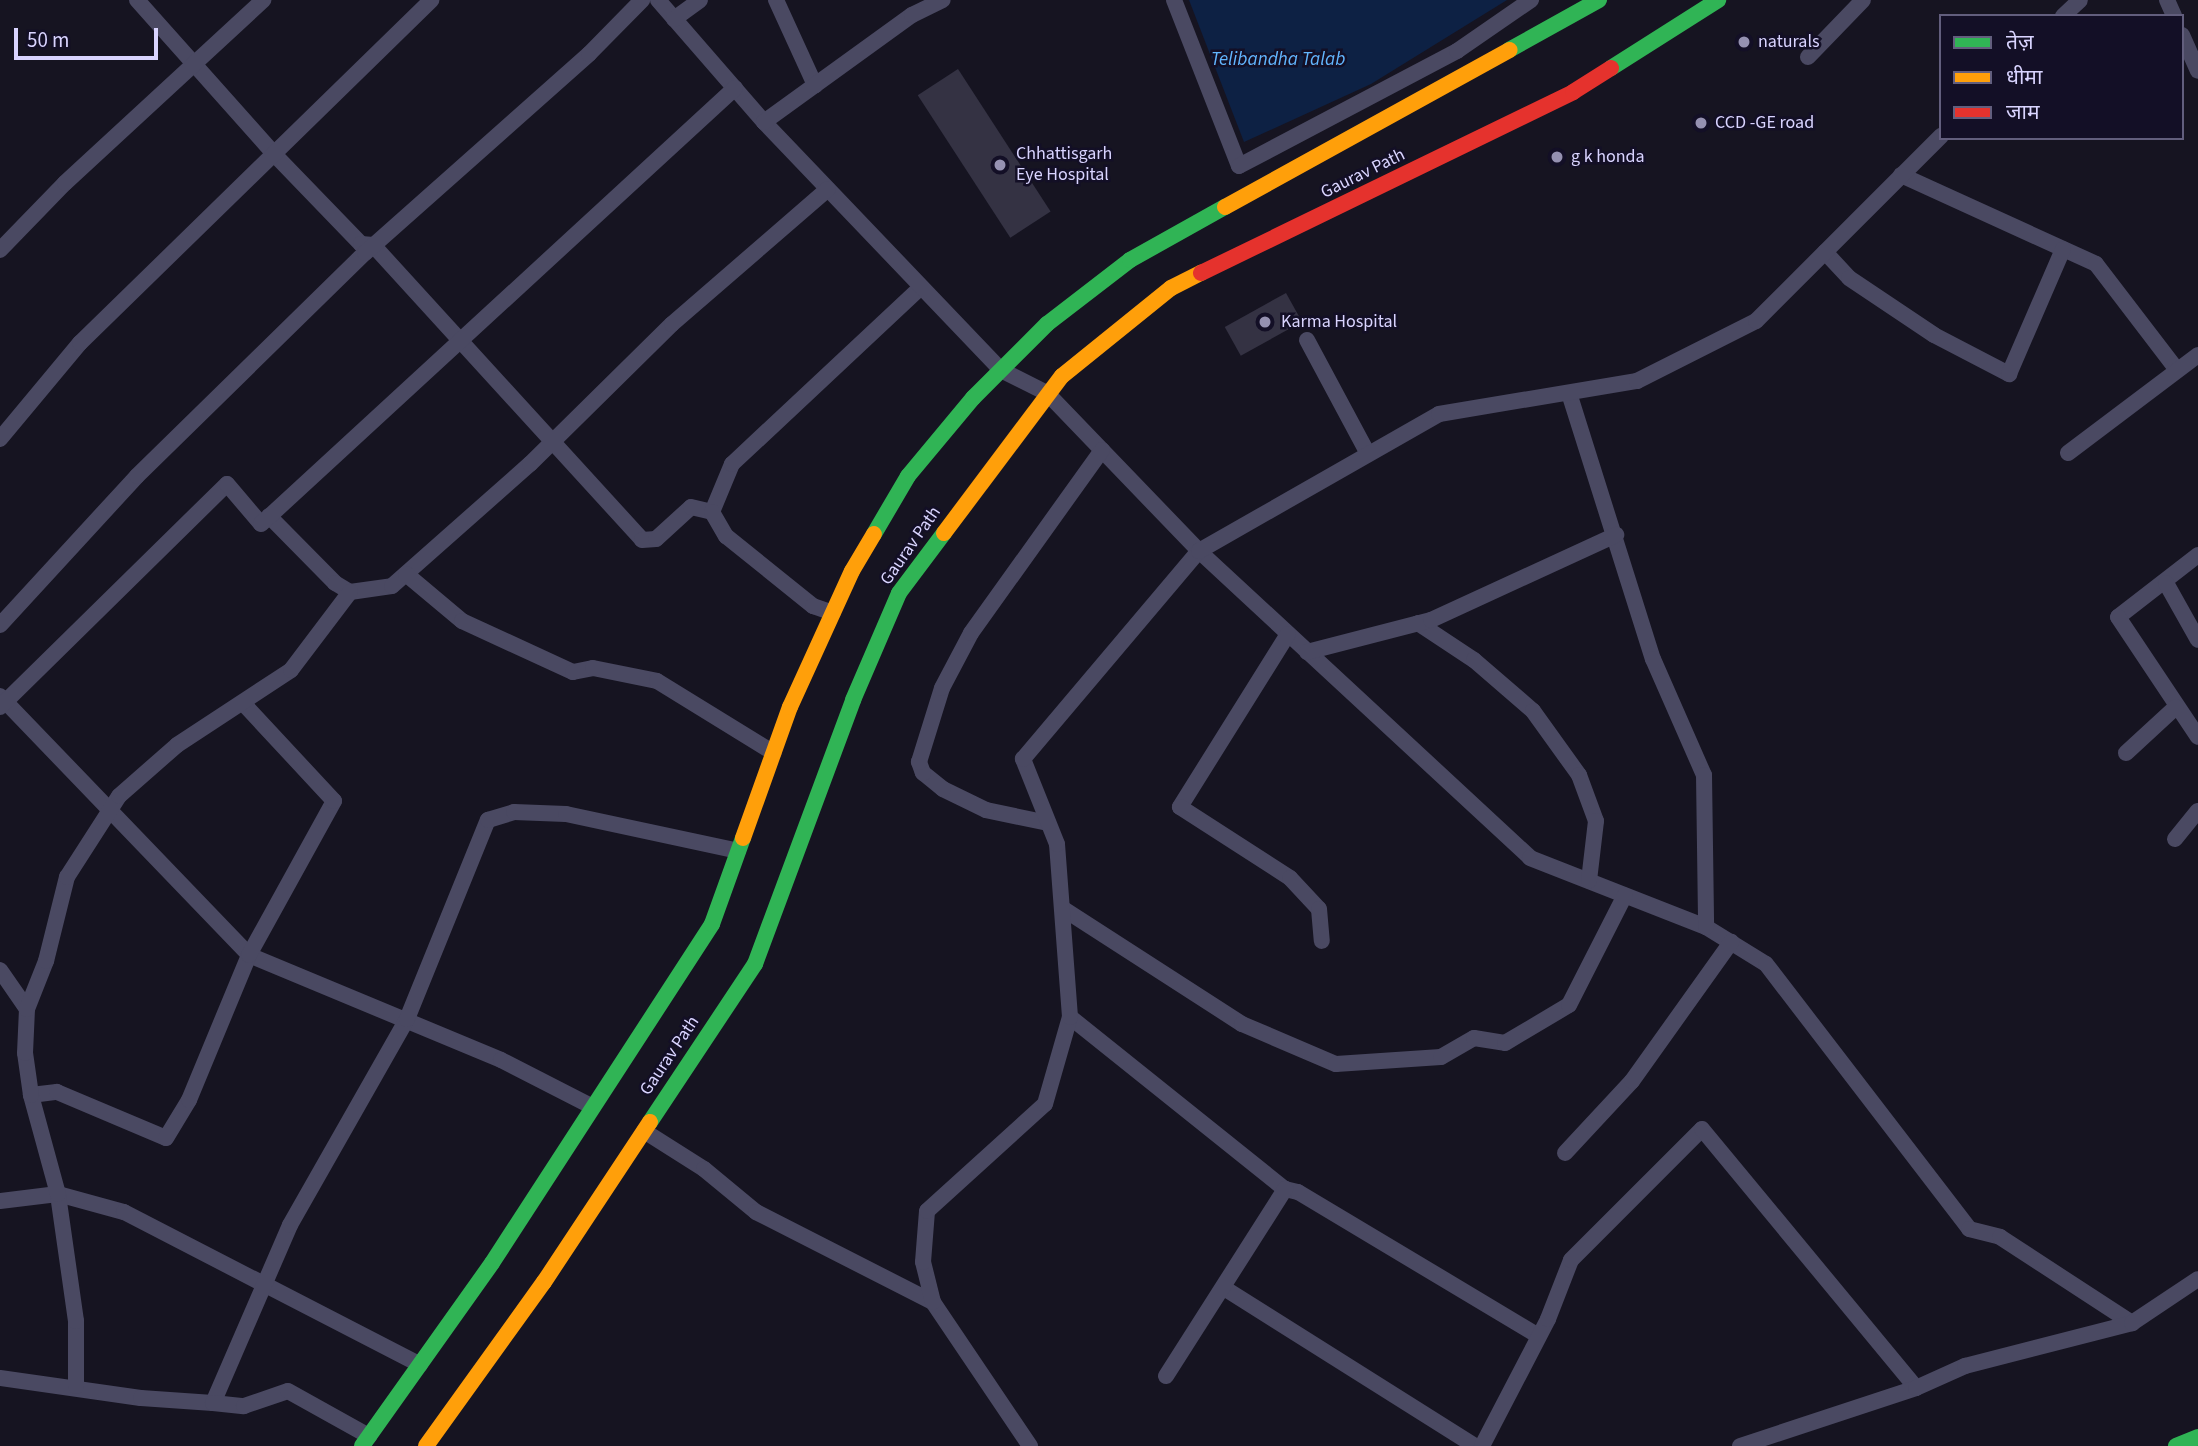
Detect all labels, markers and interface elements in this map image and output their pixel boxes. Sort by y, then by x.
scale bar [18,14,161,58]
legend [1939,14,2184,140]
text: 50 m [27,25,69,55]
text: तेज़ [2006,27,2034,57]
place label: naturals [1758,31,1820,53]
marker: naturals [1736,34,1752,50]
water label: Telibandha Talab [1211,49,1345,71]
text: धीमा [2006,62,2042,92]
text: जाम [2006,97,2040,127]
place label: CCD -GE road [1715,112,1814,134]
marker: CCD -GE road [1693,115,1709,131]
place label: Chhattisgarh Eye Hospital [1016,144,1112,186]
street label: Gaurav Path [1317,144,1409,204]
place label: g k honda [1571,146,1645,168]
marker: g k honda [1549,149,1565,165]
marker: Chhattisgarh Eye Hospital [990,155,1010,175]
place label: Karma Hospital [1281,311,1397,333]
marker: Karma Hospital [1255,312,1275,332]
street label: Gaurav Path [876,503,946,589]
street label: Gaurav Path [636,1012,704,1100]

